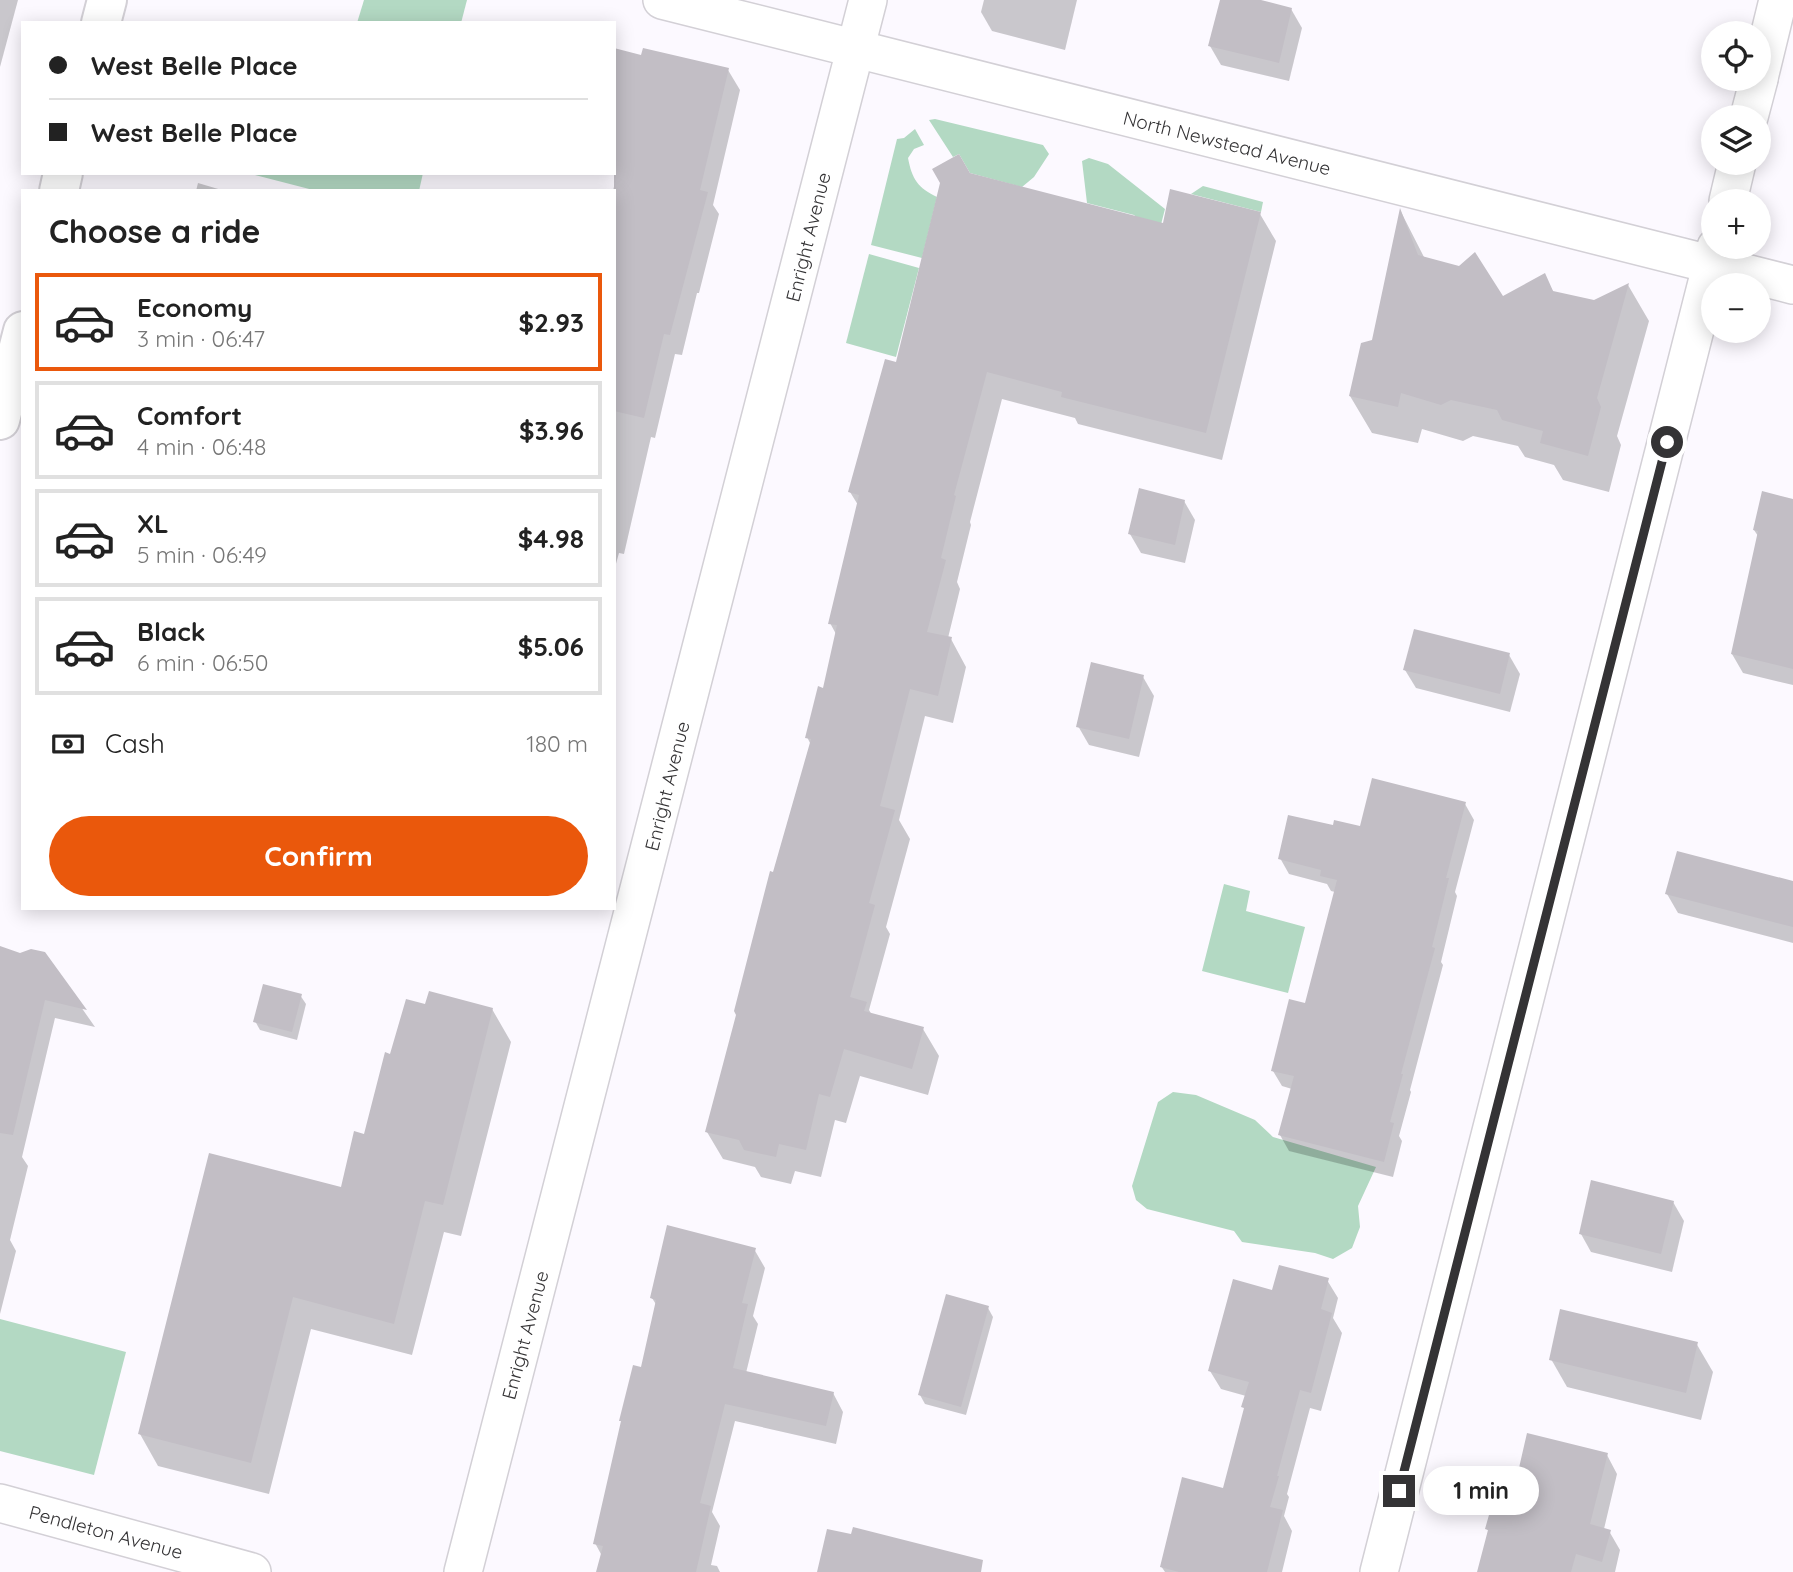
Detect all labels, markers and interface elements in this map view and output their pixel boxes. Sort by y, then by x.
map controls [1701,21,1771,343]
button: locate [1701,21,1771,91]
text: West Belle Place [91,49,298,82]
button: layers [1701,105,1771,175]
street label: North Newstead Avenue [1121,106,1333,180]
text: West Belle Place [91,116,298,149]
street label: Enright Avenue [780,170,836,304]
button: + [1701,189,1771,259]
text: Choose a ride [49,211,261,251]
button: − [1701,273,1771,343]
icon: car [53,291,116,354]
text: Economy [137,291,252,324]
text: $2.93 [518,306,584,339]
text: 3 min · 06:47 [137,324,265,353]
icon: car [53,399,116,462]
text: Comfort [137,399,242,432]
text: $3.96 [519,414,584,447]
route start [1651,426,1683,458]
text: 4 min · 06:48 [137,432,267,461]
icon: car [53,507,116,570]
text: XL [137,507,169,540]
text: $4.98 [518,522,584,555]
text: 5 min · 06:49 [137,540,267,569]
icon: car [53,615,116,678]
text: Black [137,615,206,648]
text: $5.06 [518,630,584,663]
text: 6 min · 06:50 [137,648,268,677]
street label: Enright Avenue [639,719,695,853]
icon: cash [49,725,87,763]
text: Cash [105,727,165,760]
text: 180 m [526,729,588,758]
button: Confirm [49,816,588,896]
street label: Enright Avenue [496,1268,554,1402]
callout: 1 min [1424,1466,1539,1516]
route end [1383,1475,1415,1507]
text: 1 min [1453,1476,1509,1505]
street label: Pendleton Avenue [26,1500,186,1564]

